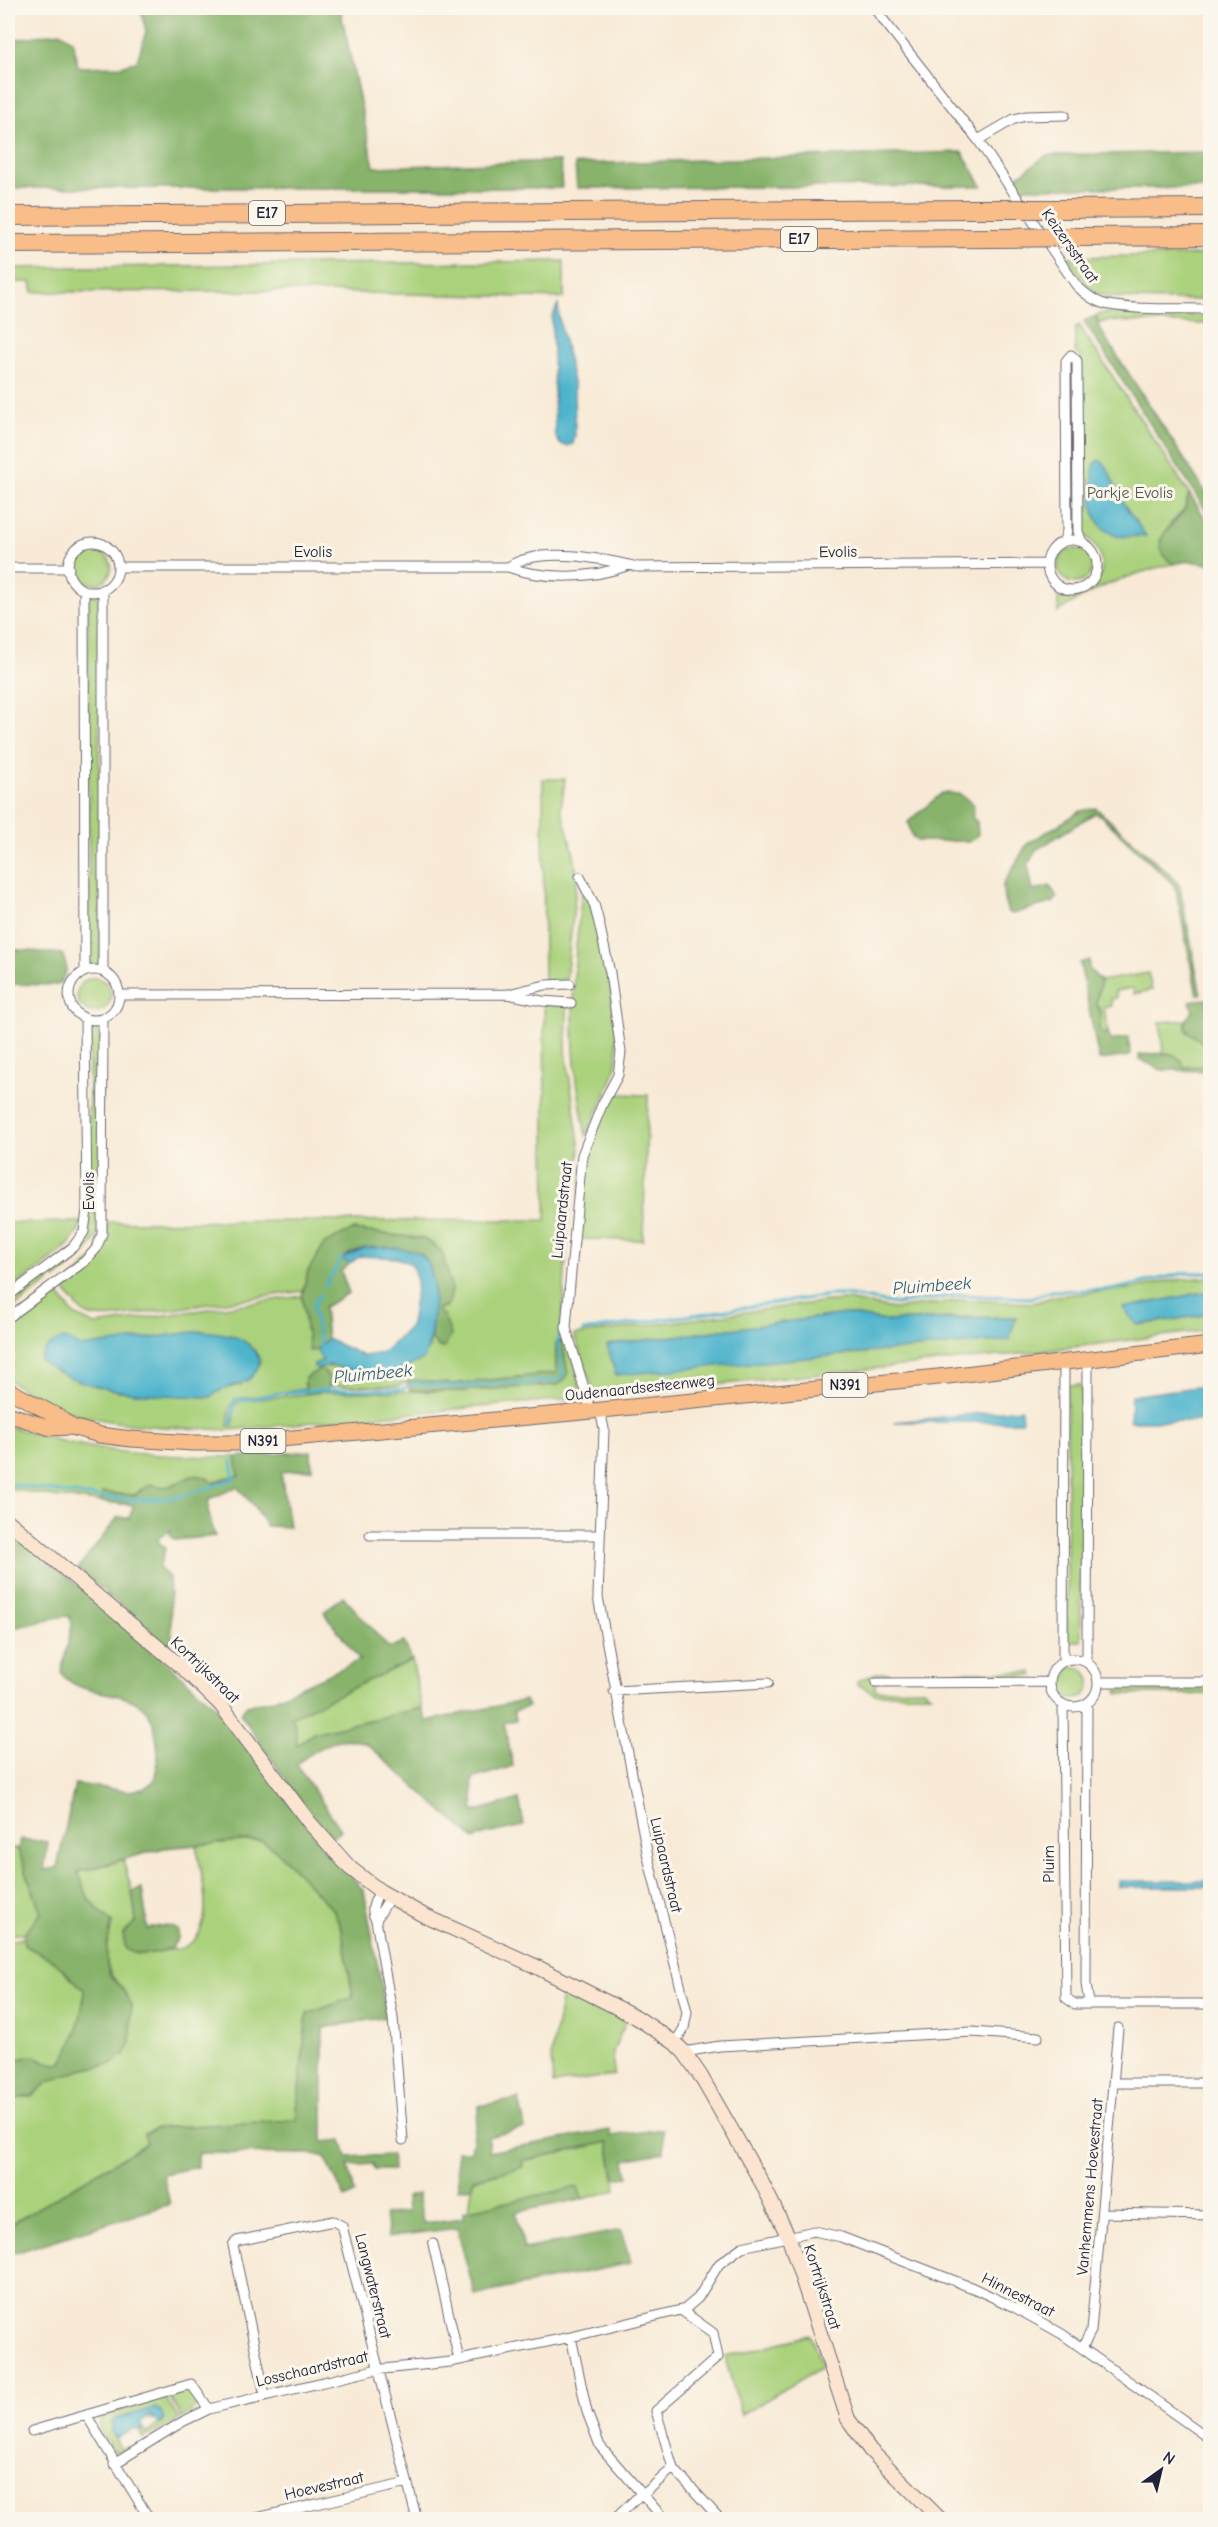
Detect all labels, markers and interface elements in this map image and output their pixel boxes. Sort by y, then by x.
road number: E17 [249,201,285,225]
street label: Keizersstraat [1038,205,1102,287]
road number: E17 [781,227,817,251]
park label: Parkje Evolis [1087,484,1173,502]
street label: Evolis [294,543,332,561]
street label: Evolis [819,543,858,561]
street label: Luipaardstraat [548,1160,576,1259]
street label: Evolis [80,1172,98,1210]
water label: Pluimbeek [892,1273,972,1299]
water label: Pluimbeek [333,1360,413,1388]
street label: Oudenaardsesteenweg [564,1371,716,1405]
road number: N391 [822,1373,868,1397]
road number: N391 [240,1429,286,1453]
street label: Kortrijkstraat [167,1633,243,1707]
street label: Luipaardstraat [646,1816,686,1915]
street label: Pluim [1040,1845,1058,1883]
street label: Vanhemmens Hoevestraat [1073,2097,1107,2276]
street label: Langwaterstraat [351,2232,395,2341]
street label: Kortrijkstraat [800,2242,844,2332]
street label: Hinnestraat [979,2269,1058,2321]
street label: Losschaardstraat [254,2347,370,2391]
north arrow [1131,2440,1191,2500]
text: N [1159,2448,1178,2469]
street label: Hoevestraat [283,2468,366,2504]

